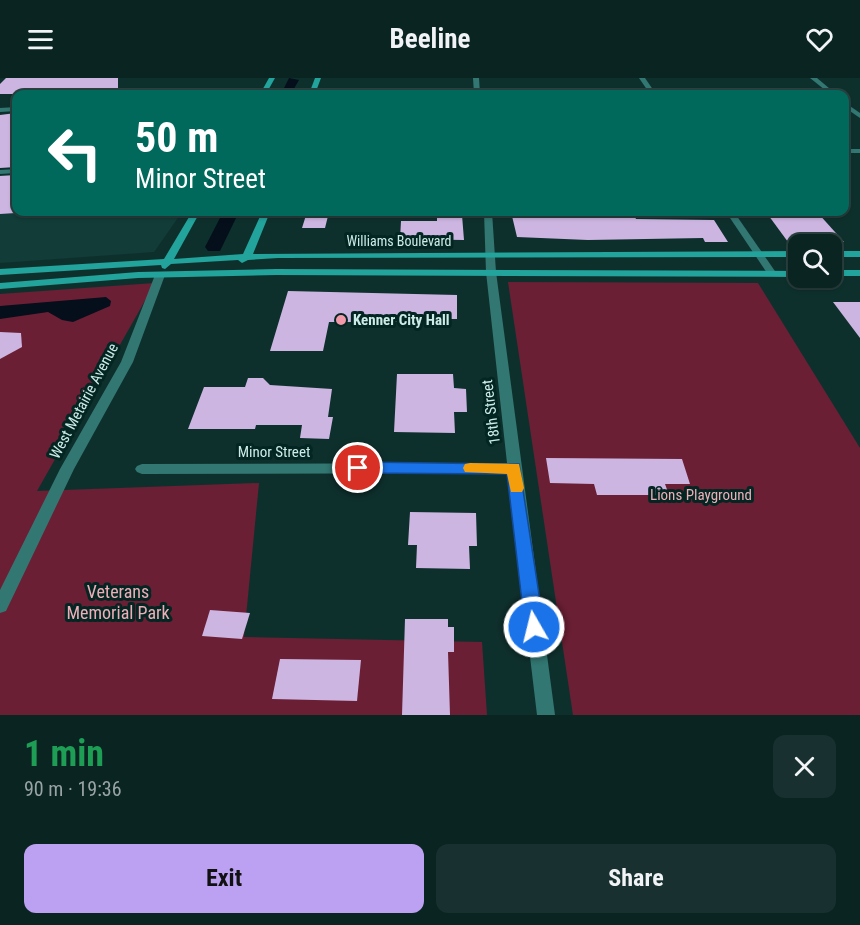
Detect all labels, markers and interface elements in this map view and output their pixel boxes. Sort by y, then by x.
icon: menu [24,23,57,56]
text: Beeline [390,23,470,55]
icon: heart [803,23,836,56]
text: 50 m [135,113,218,162]
icon: left [36,114,114,192]
text: Minor Street [135,163,266,195]
street label: Williams Boulevard [346,233,452,249]
map controls [788,234,842,288]
button: search [788,234,842,288]
place label: Kenner City Hall [353,311,450,329]
marker: Kenner City Hall [334,313,348,327]
street label: West Metairie Avenue [46,340,122,462]
street label: 18th Street [478,379,504,445]
pin [332,442,383,493]
street label: Minor Street [238,443,310,461]
icon: arrive [341,451,374,484]
park label: Lions Playground [650,486,752,504]
park label: Veterans Memorial Park [66,581,170,623]
position arrow [502,595,566,659]
text: 1 min [24,733,104,775]
button: close [773,735,836,798]
text: 90 m · 19:36 [24,777,122,801]
button: Exit [24,844,424,913]
button: Share [436,844,836,913]

